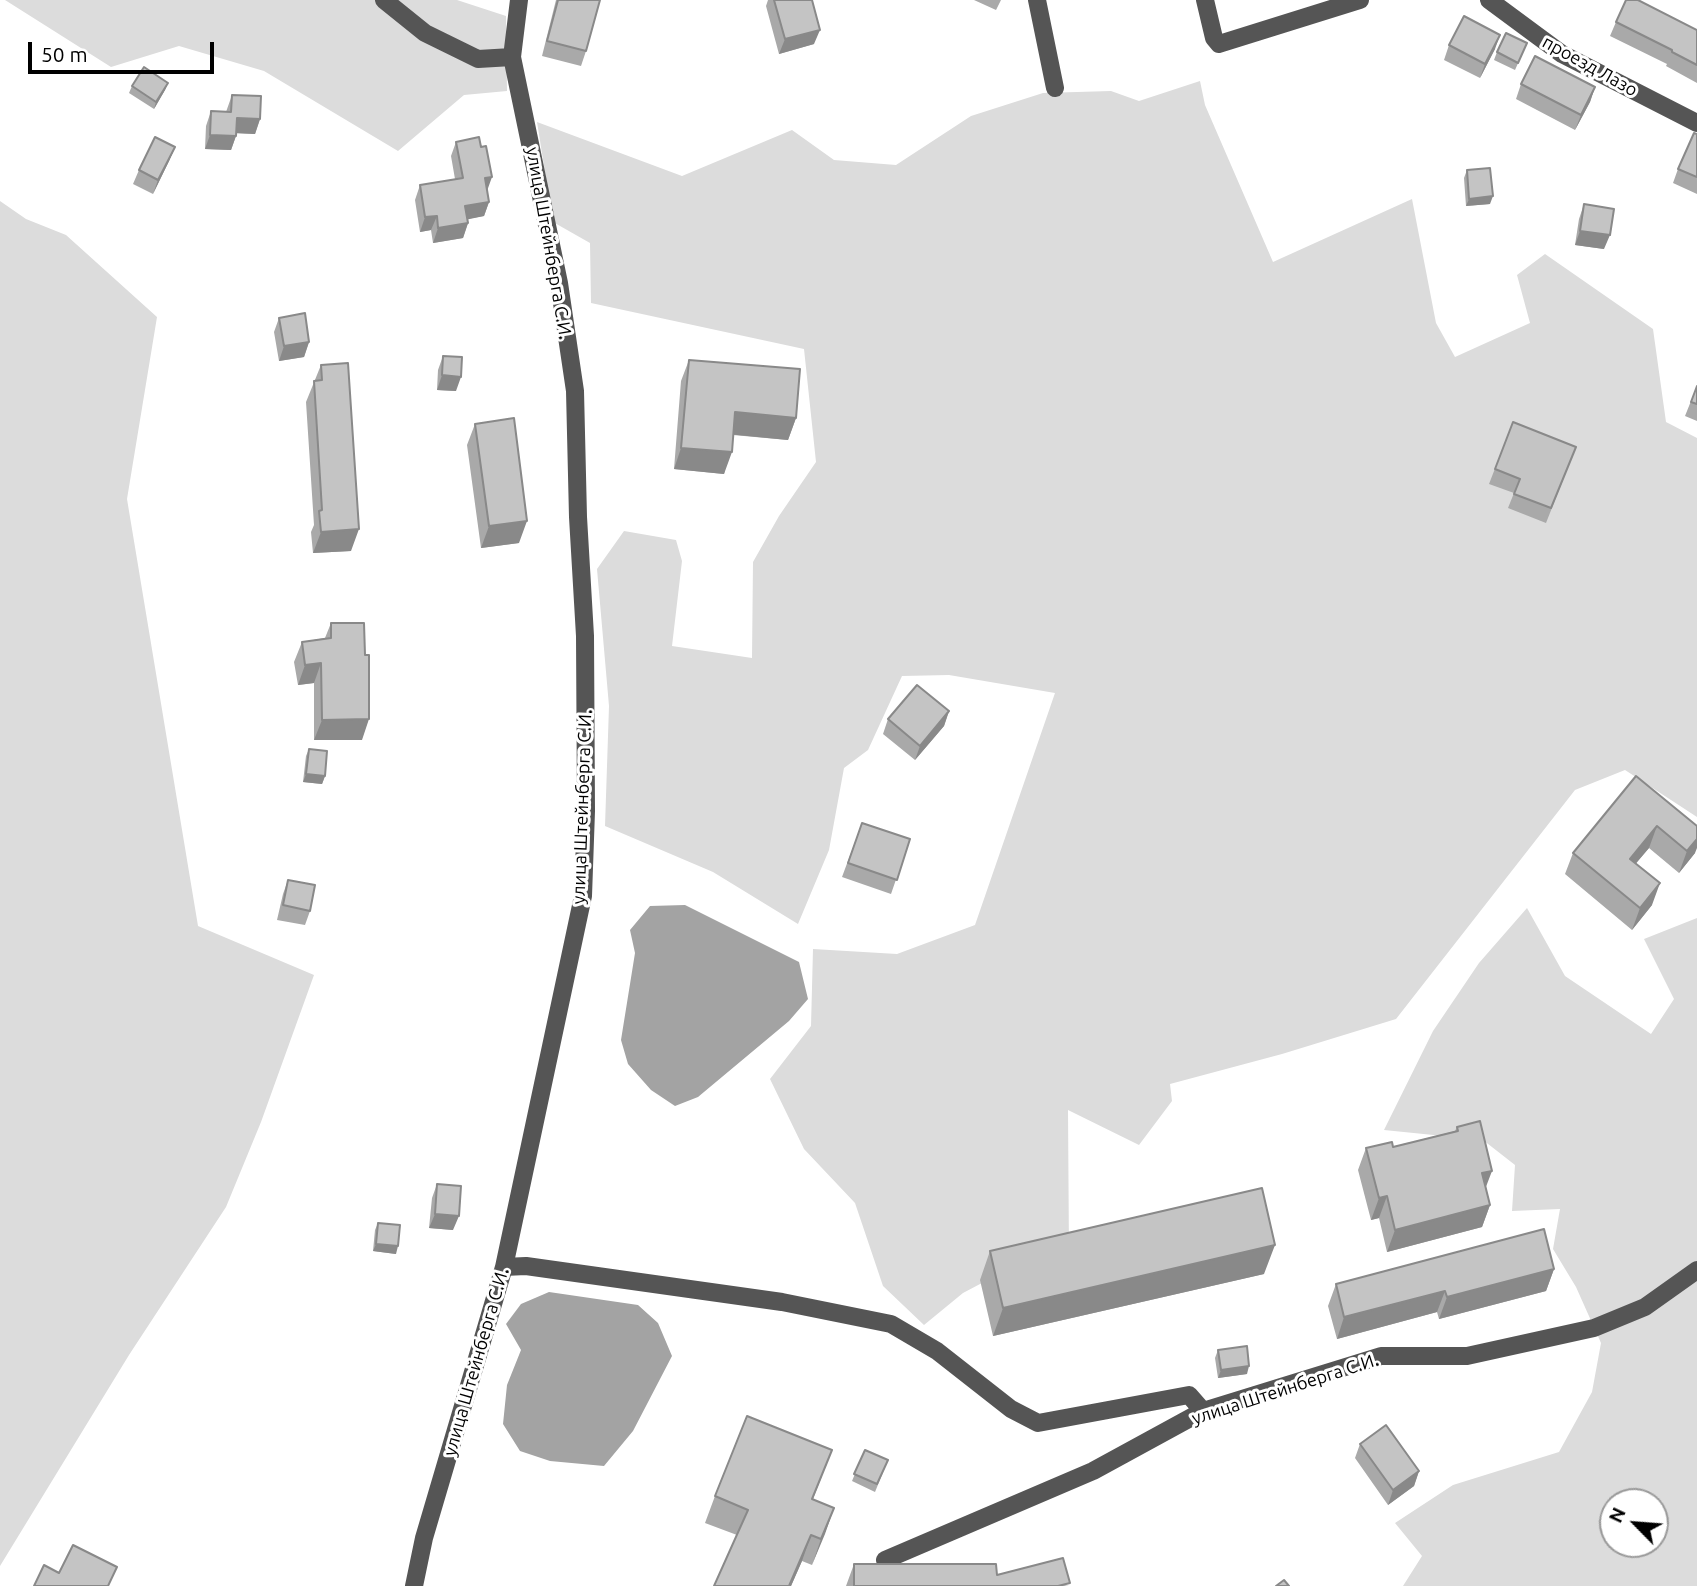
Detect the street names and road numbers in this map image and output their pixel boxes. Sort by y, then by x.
street label: проезд Лазо [1539,31,1641,101]
street label: улица Штейнберга С.И. [521,145,577,341]
street label: улица Штейнберга С.И. [568,709,596,905]
street label: улица Штейнберга С.И. [439,1265,513,1459]
street label: улица Штейнберга С.И. [1189,1349,1381,1429]

